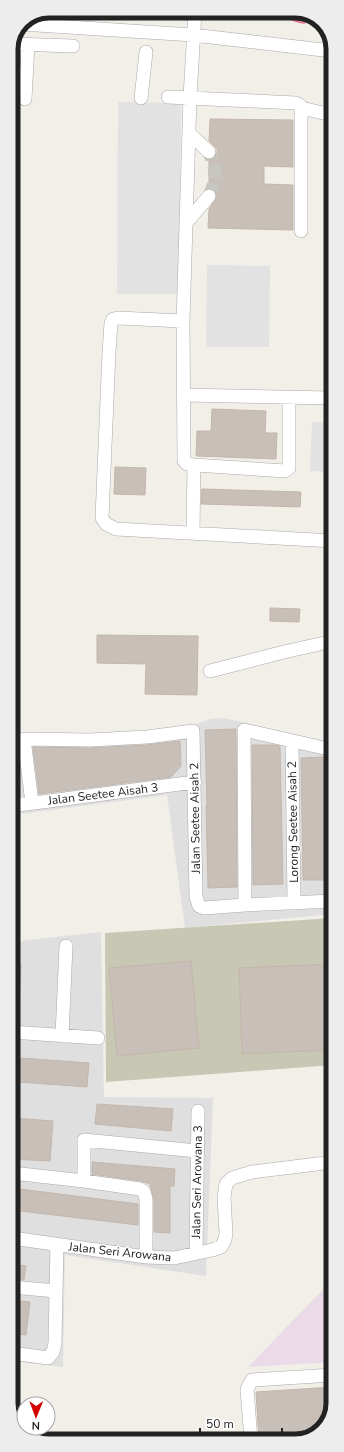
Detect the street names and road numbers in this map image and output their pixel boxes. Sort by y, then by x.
street label: Lorong Seetee Aisah 2 [284,761,302,883]
street label: Jalan Seetee Aisah 2 [186,762,204,875]
street label: Jalan Seetee Aisah 3 [46,779,159,809]
street label: Jalan Seri Arowana 3 [188,1125,206,1240]
street label: Jalan Seri Arowana [67,1239,172,1265]

